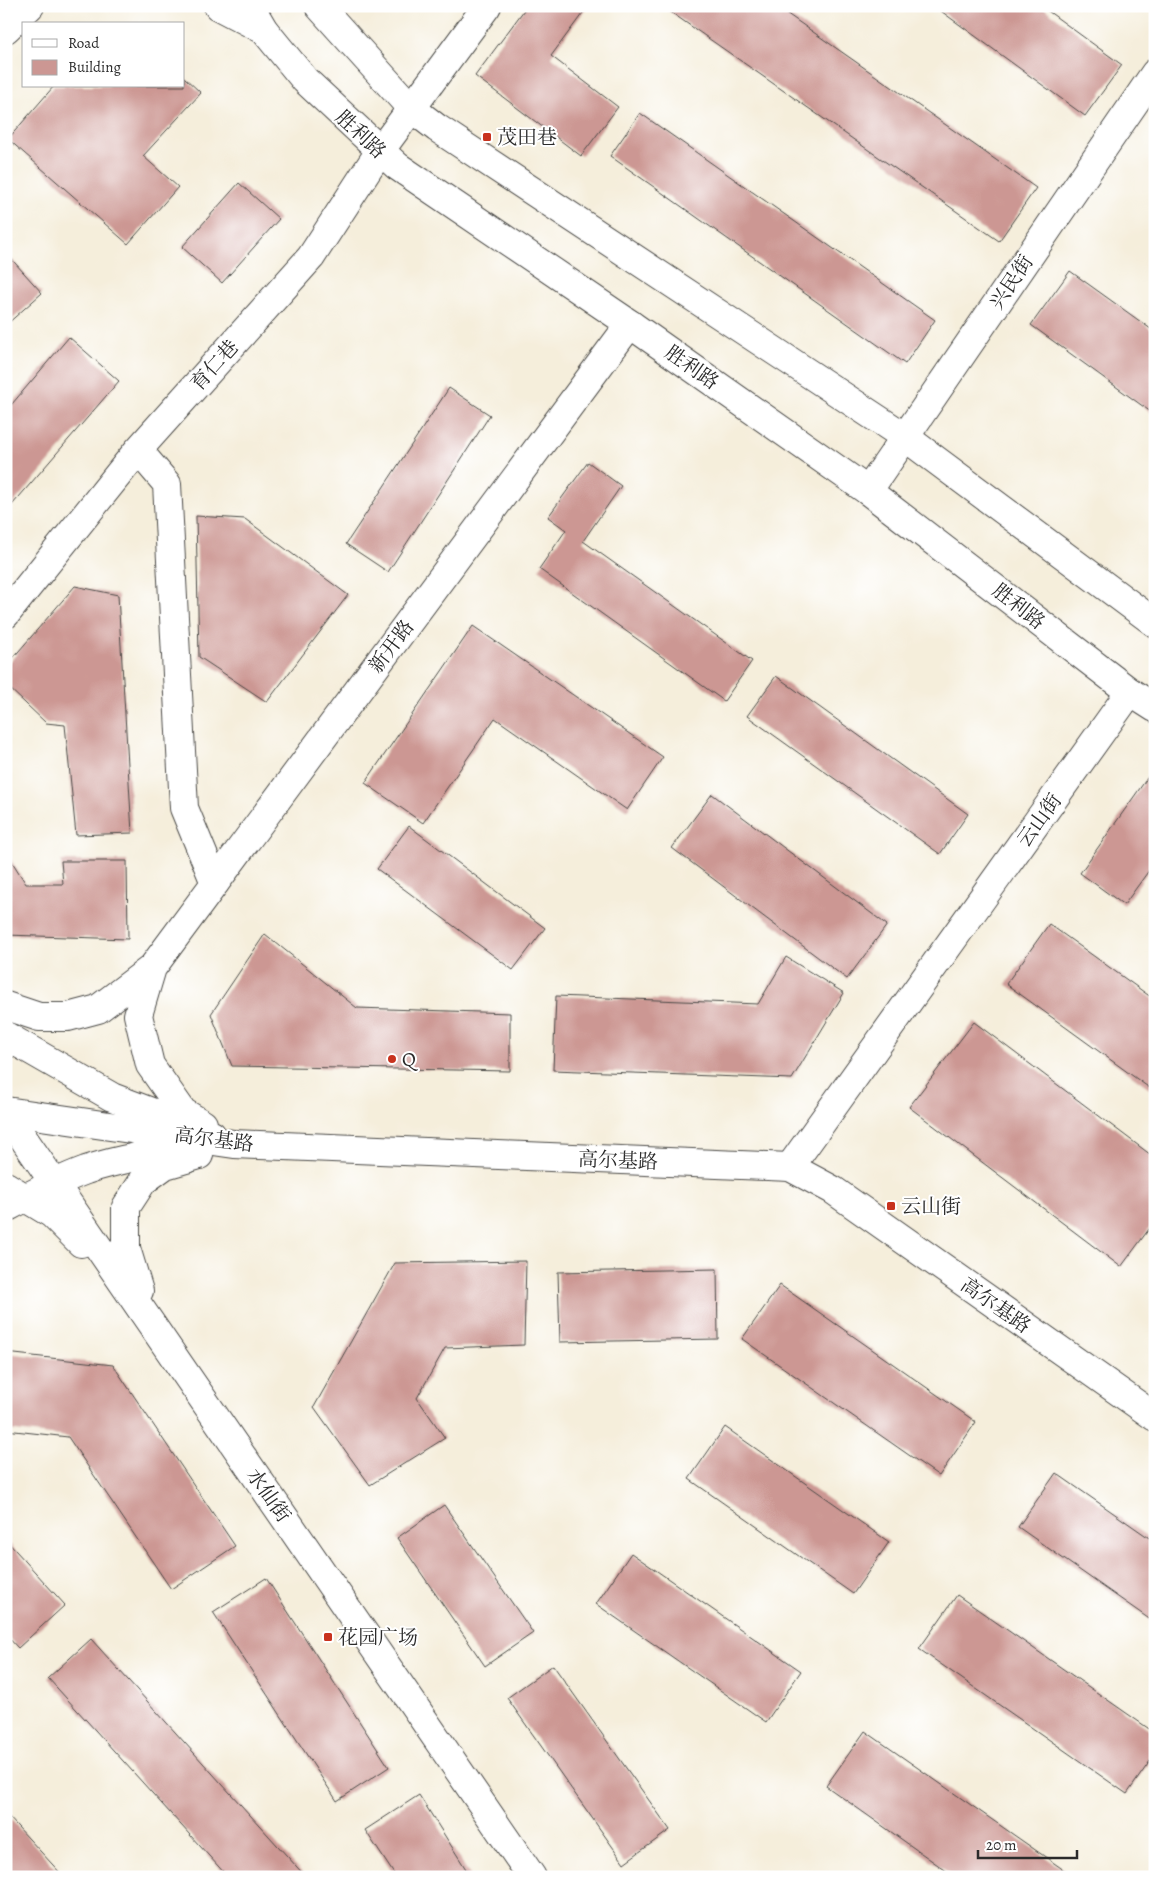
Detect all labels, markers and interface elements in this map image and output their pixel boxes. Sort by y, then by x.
legend [22,22,185,88]
text: Road [68,33,100,53]
text: Building [68,57,121,77]
street label: 胜利路 [330,104,392,165]
place label: 茂田巷 [497,124,557,151]
marker: 茂田巷 [481,131,493,143]
street label: 兴民街 [983,250,1039,315]
street label: 育仁巷 [184,334,244,397]
street label: 胜利路 [659,339,724,396]
street label: 胜利路 [987,577,1051,636]
street label: 新开路 [363,614,420,678]
street label: 云山街 [1011,788,1068,852]
place label: Q [402,1046,419,1073]
marker: Q [386,1053,398,1065]
street label: 高尔基路 [173,1121,255,1158]
street label: 高尔基路 [578,1146,658,1175]
place label: 云山街 [901,1193,961,1220]
marker: 云山街 [885,1200,897,1212]
street label: 高尔基路 [955,1271,1036,1339]
street label: 水仙街 [240,1463,297,1528]
place label: 花园广场 [338,1624,418,1651]
marker: 花园广场 [322,1631,334,1643]
scale bar [978,1828,1077,1860]
text: 20 m [986,1835,1017,1855]

